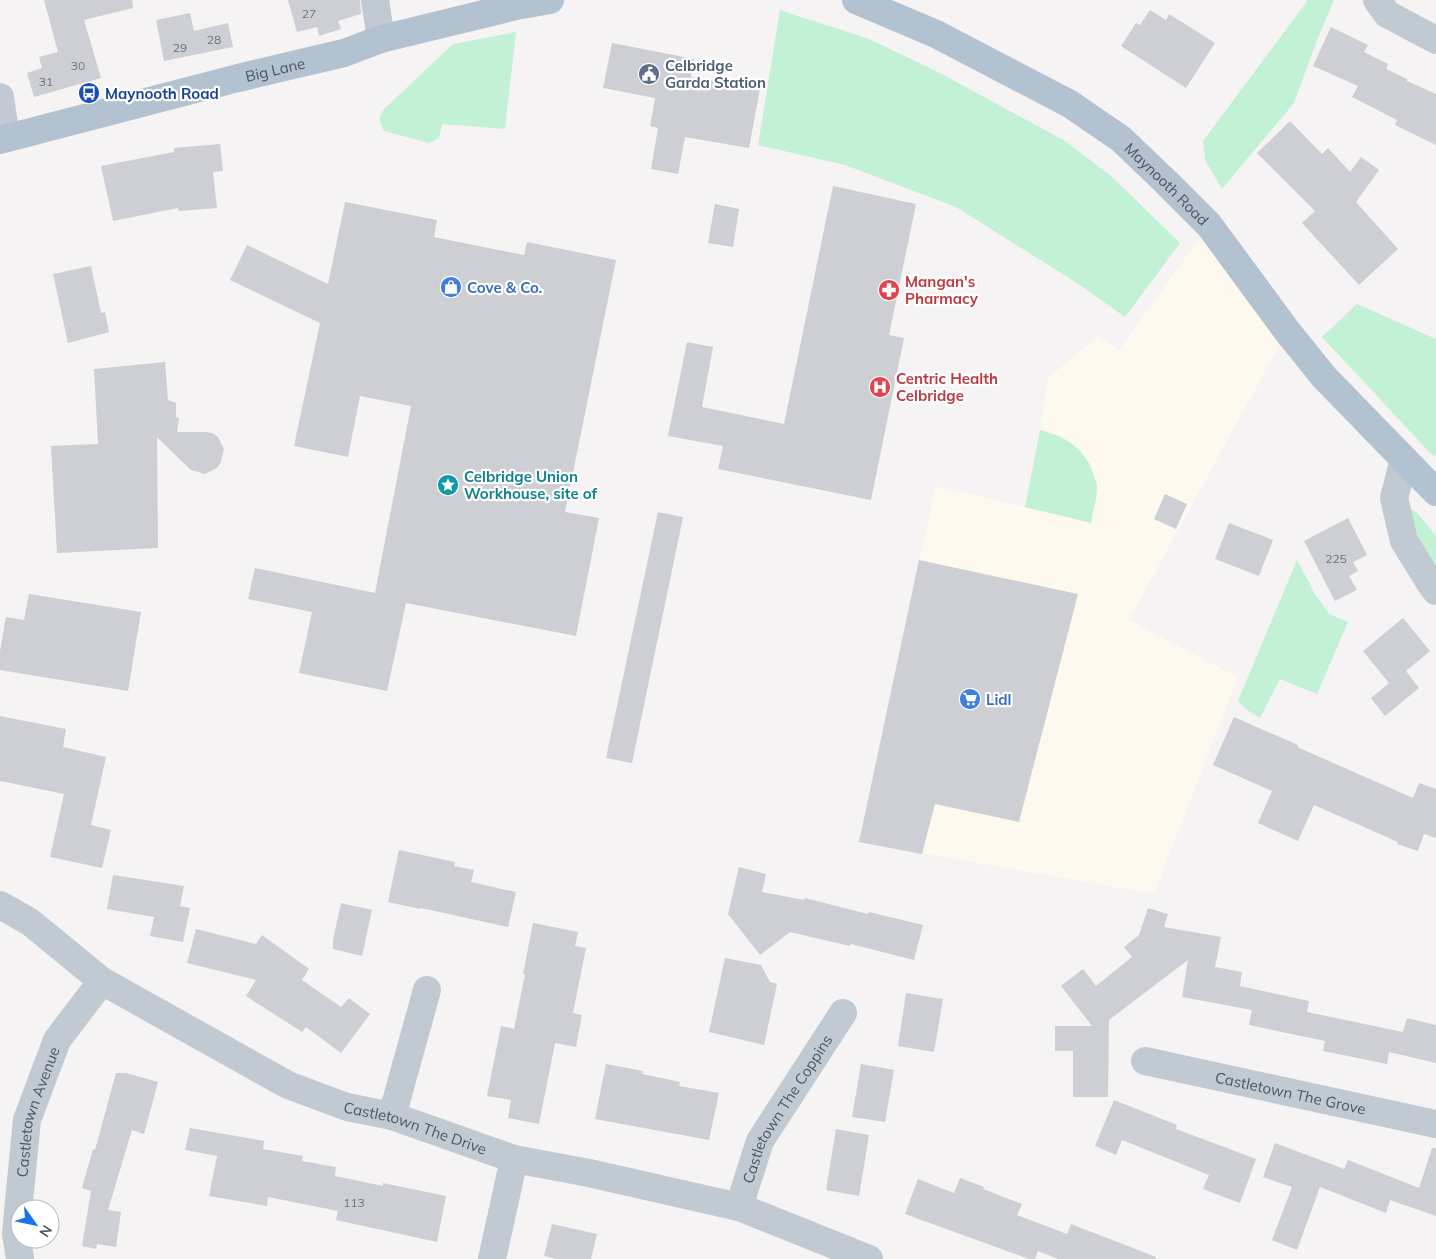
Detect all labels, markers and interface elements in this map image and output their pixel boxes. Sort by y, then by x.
house number: 27 [302,6,316,21]
house number: 28 [207,32,221,47]
house number: 29 [173,40,187,55]
street label: Big Lane [243,53,307,86]
place label: Celbridge Garda Station [665,56,766,92]
house number: 30 [71,58,85,73]
public building icon: Celbridge Garda Station [637,62,661,86]
house number: 31 [39,74,53,89]
bus stop icon: Maynooth Road [77,81,101,105]
place label: Maynooth Road [105,84,219,103]
street label: Maynooth Road [1121,138,1213,229]
place label: Mangan's Pharmacy [905,272,979,308]
shop icon: Cove & Co. [439,275,463,299]
place label: Cove & Co. [467,278,542,297]
pharmacy icon: Mangan's Pharmacy [877,278,901,302]
place label: Centric Health Celbridge [896,369,998,405]
hospital icon: Centric Health Celbridge [868,375,892,399]
place label: Celbridge Union Workhouse, site of [464,467,598,503]
place icon: Celbridge Union Workhouse, site of [436,473,460,497]
house number: 225 [1325,551,1347,566]
supermarket icon: Lidl [958,687,982,711]
place label: Lidl [986,690,1012,709]
street label: Castletown The Coppins [738,1031,836,1186]
street label: Castletown Avenue [12,1044,63,1178]
street label: Castletown The Grove [1214,1067,1368,1118]
street label: Castletown The Drive [342,1097,489,1158]
house number: 113 [343,1195,365,1210]
north arrow [10,1199,60,1249]
text: N [35,1222,56,1240]

